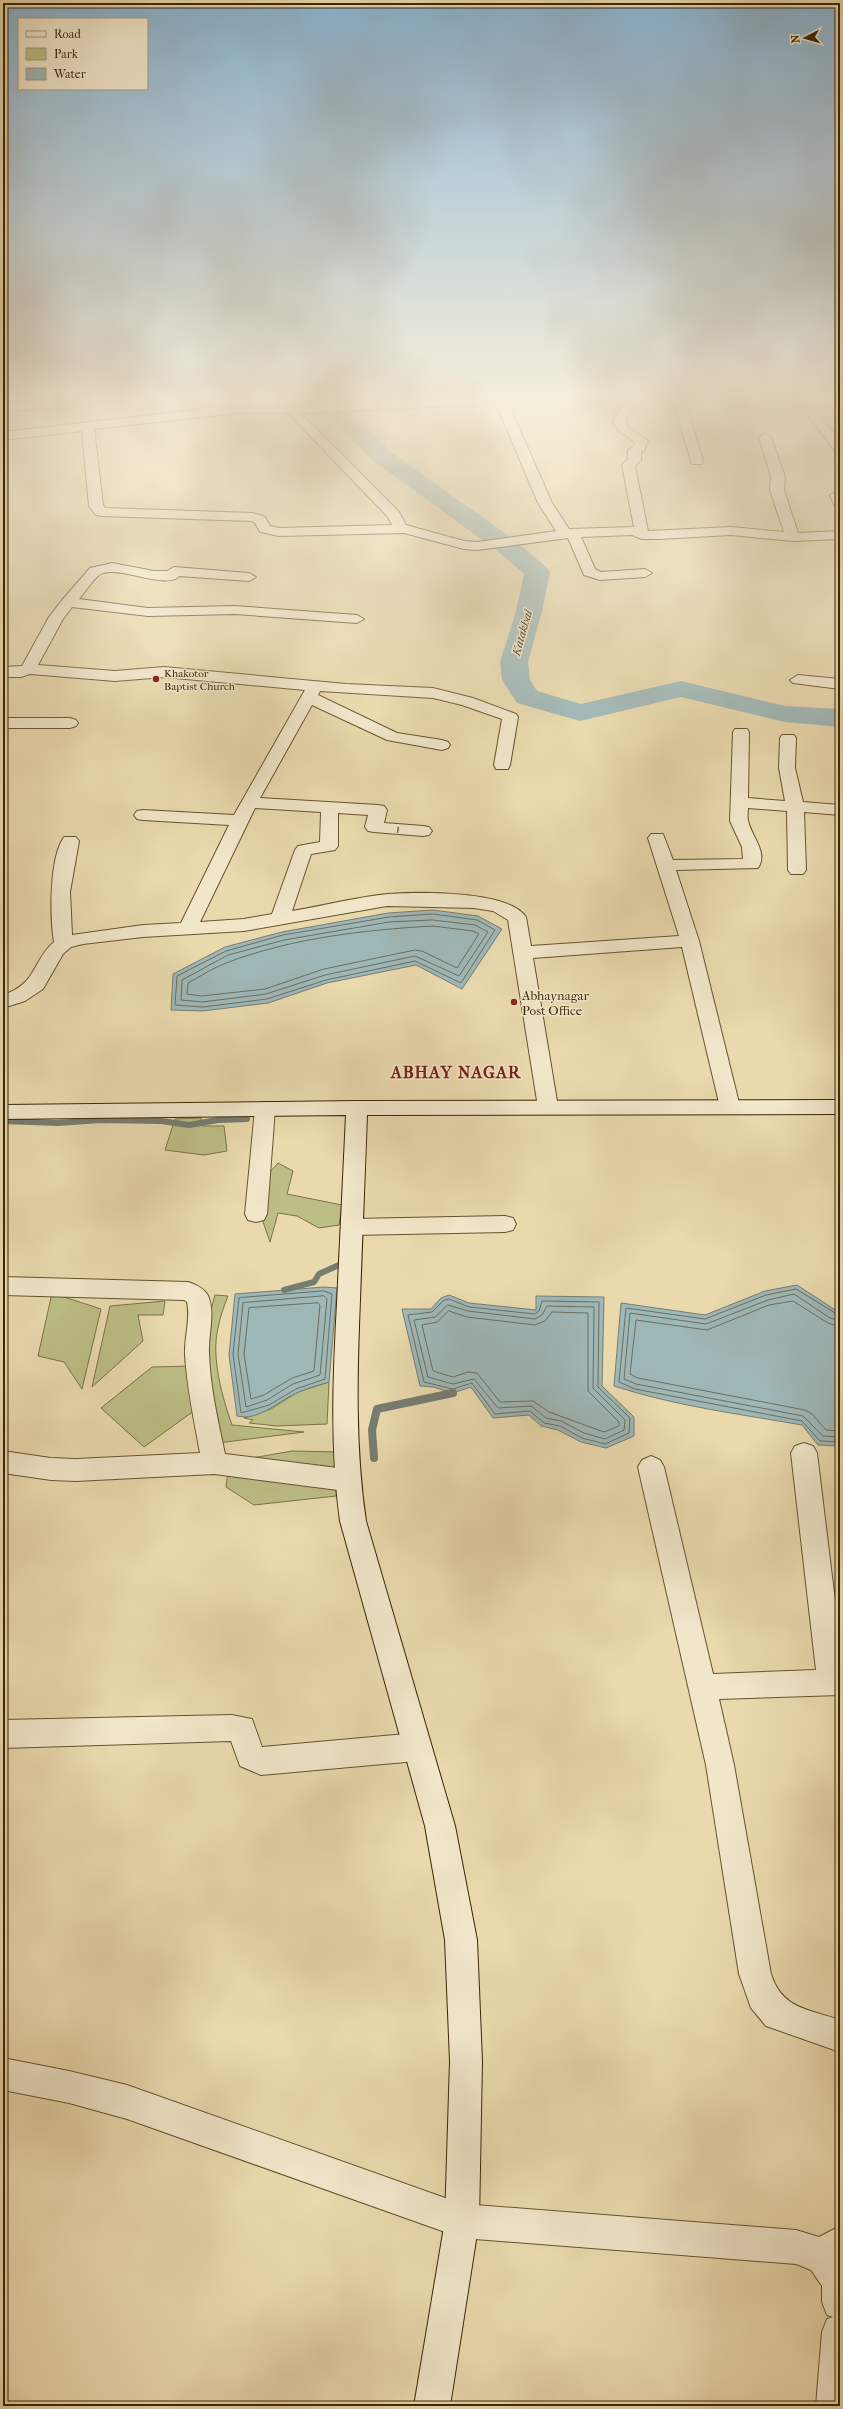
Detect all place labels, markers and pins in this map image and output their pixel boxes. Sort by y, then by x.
place label: Khakotor Baptist Church [164,667,236,693]
marker: Khakotor Baptist Church [151,674,161,684]
place label: Abhaynagar Post Office [521,988,590,1018]
marker: Abhaynagar Post Office [509,997,519,1007]

